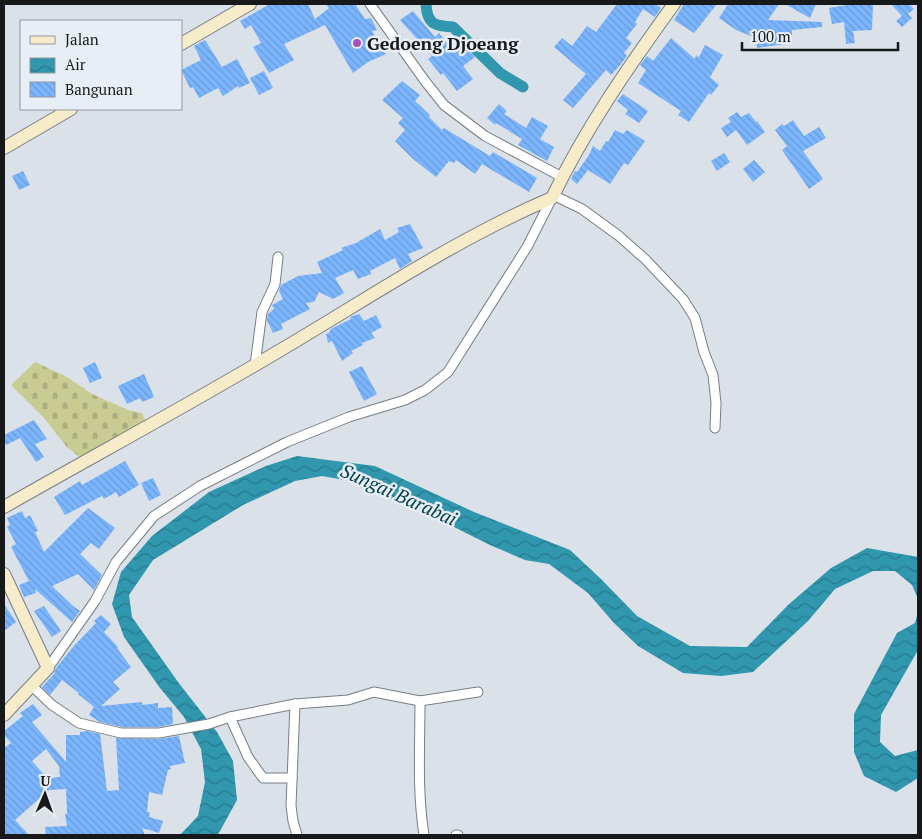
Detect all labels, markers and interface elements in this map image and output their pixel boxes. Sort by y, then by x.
legend [20,20,182,110]
scale bar [742,20,898,52]
text: 100 m [750,26,791,46]
text: Jalan [65,29,99,49]
place label: Gedoeng Djoeang [367,31,519,55]
marker: Gedoeng Djoeang [351,37,363,49]
text: Air [65,54,86,74]
text: Bangunan [65,79,133,99]
water label: Sungai Barabai [337,457,462,531]
north arrow [20,769,70,819]
text: U [40,771,51,790]

